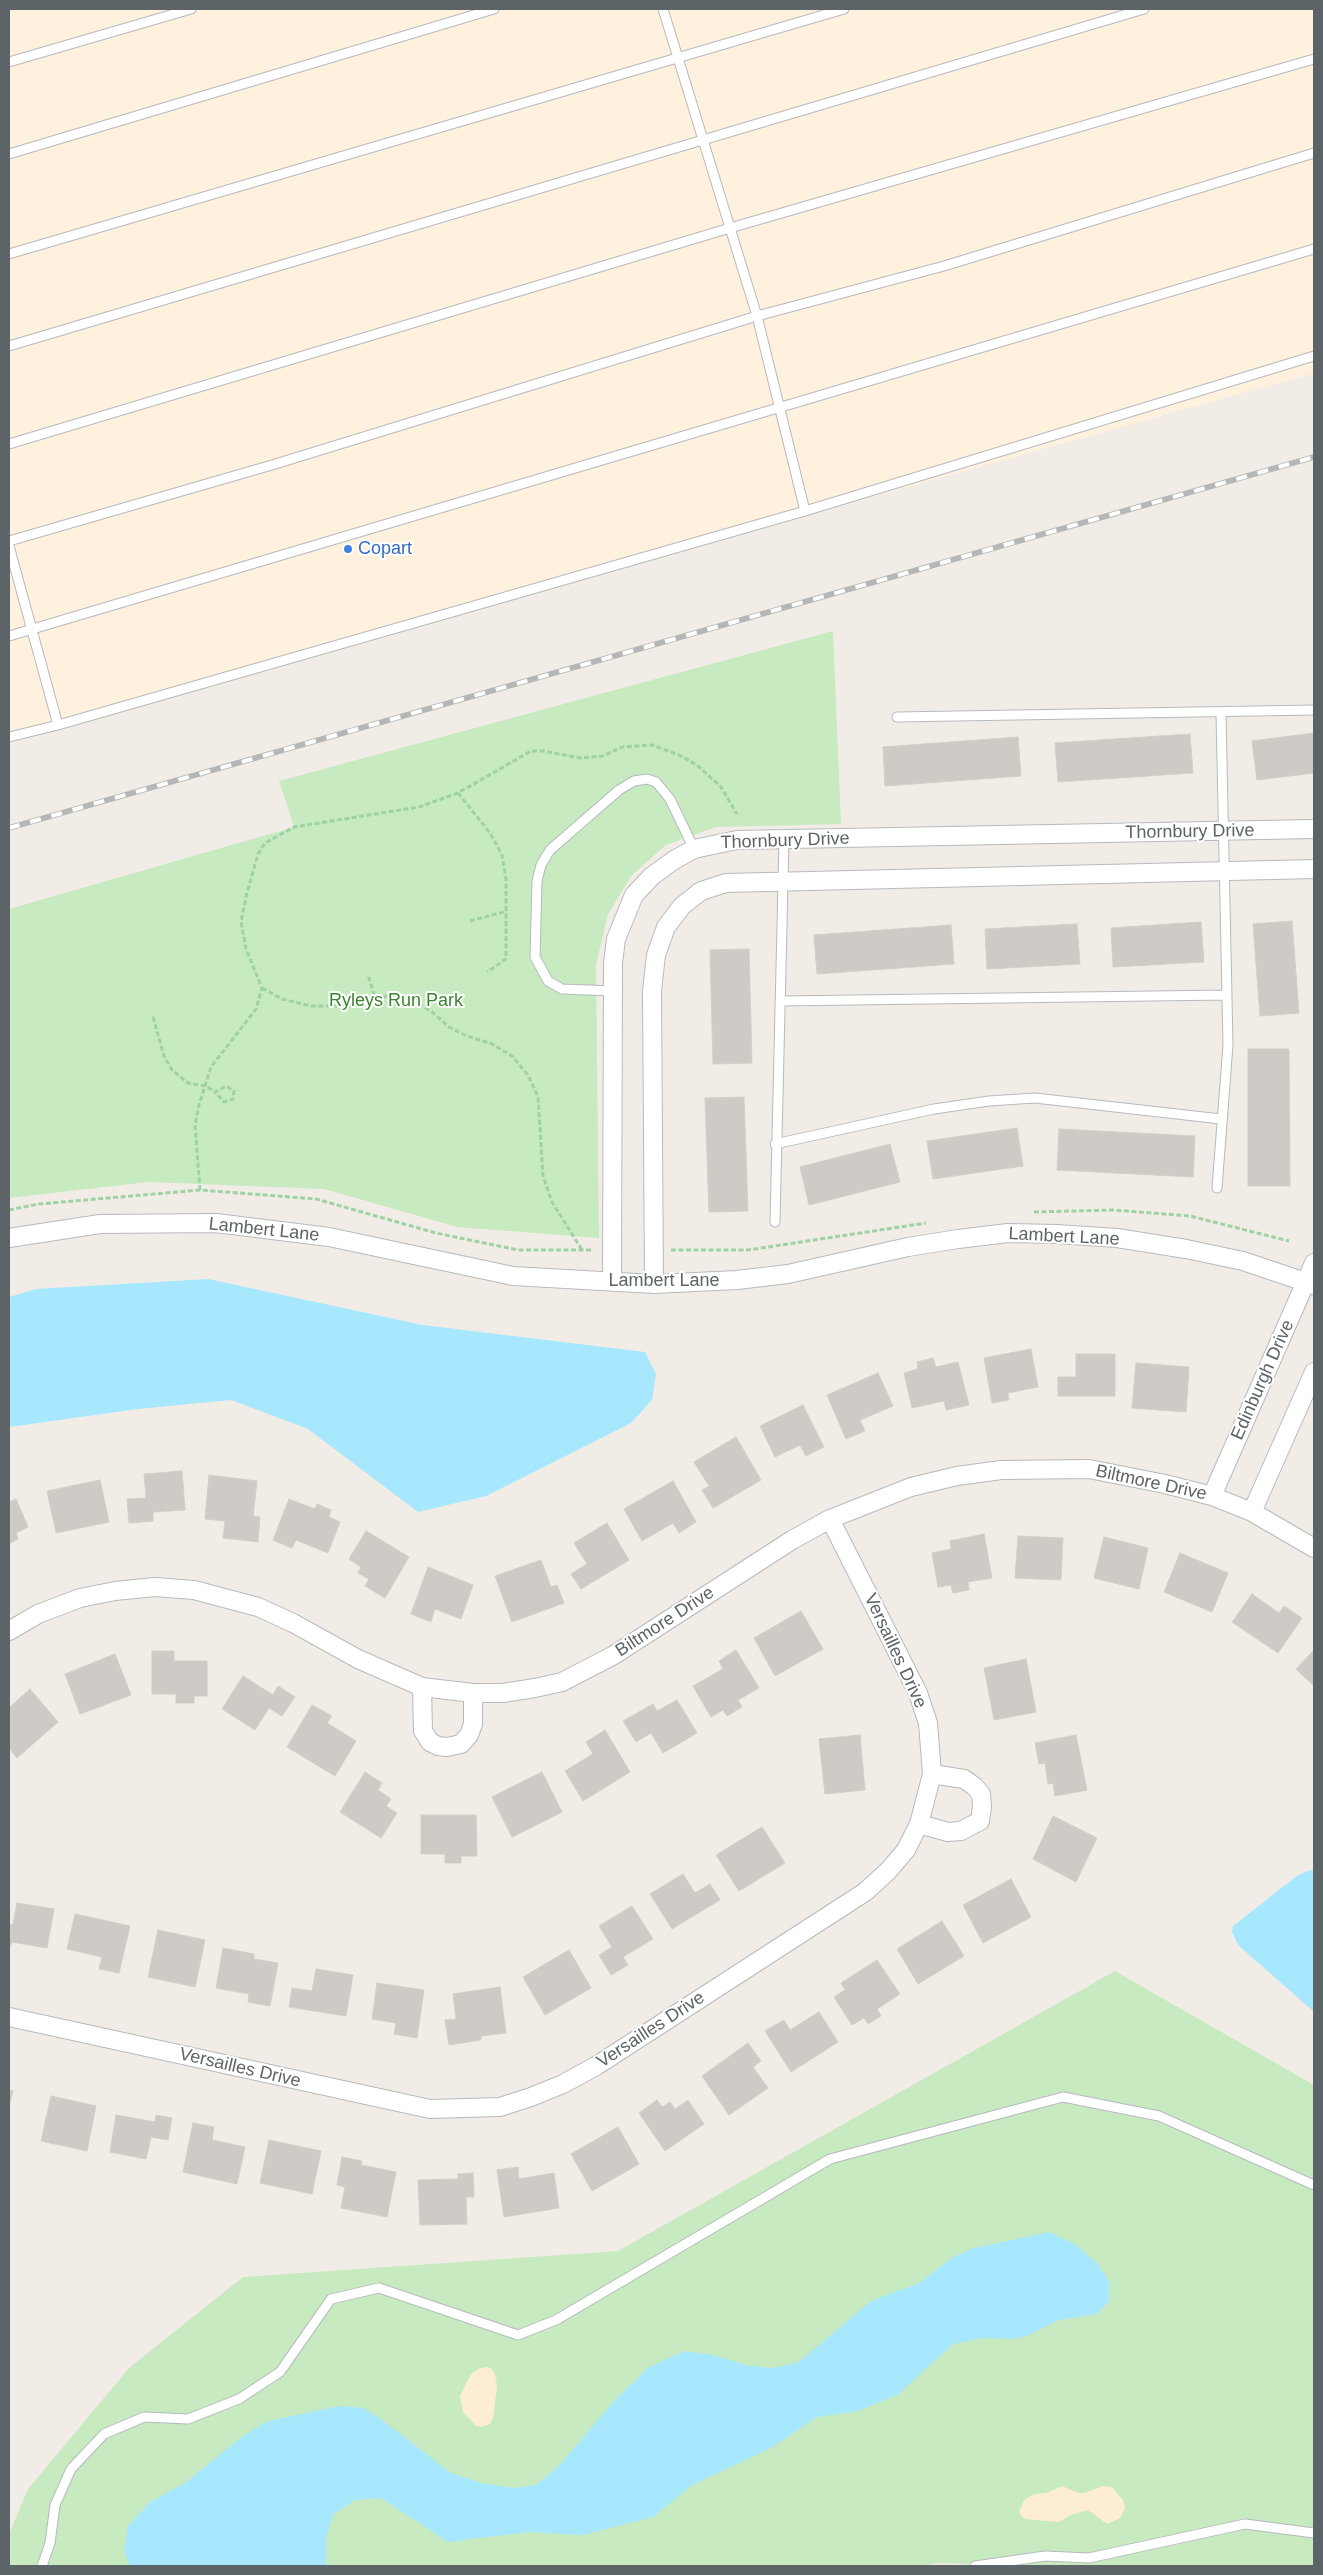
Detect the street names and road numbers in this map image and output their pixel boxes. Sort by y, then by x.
street label: Thornbury Drive [1125,820,1255,844]
street label: Thornbury Drive [720,828,850,854]
street label: Lambert Lane [208,1213,320,1247]
street label: Lambert Lane [1008,1223,1120,1251]
street label: Lambert Lane [608,1270,720,1292]
street label: Edinburgh Drive [1227,1317,1299,1443]
street label: Biltmore Drive [1093,1461,1209,1505]
street label: Biltmore Drive [612,1582,718,1662]
street label: Versailles Drive [859,1590,931,1712]
street label: Versailles Drive [593,1987,709,2073]
street label: Versailles Drive [177,2044,303,2092]

